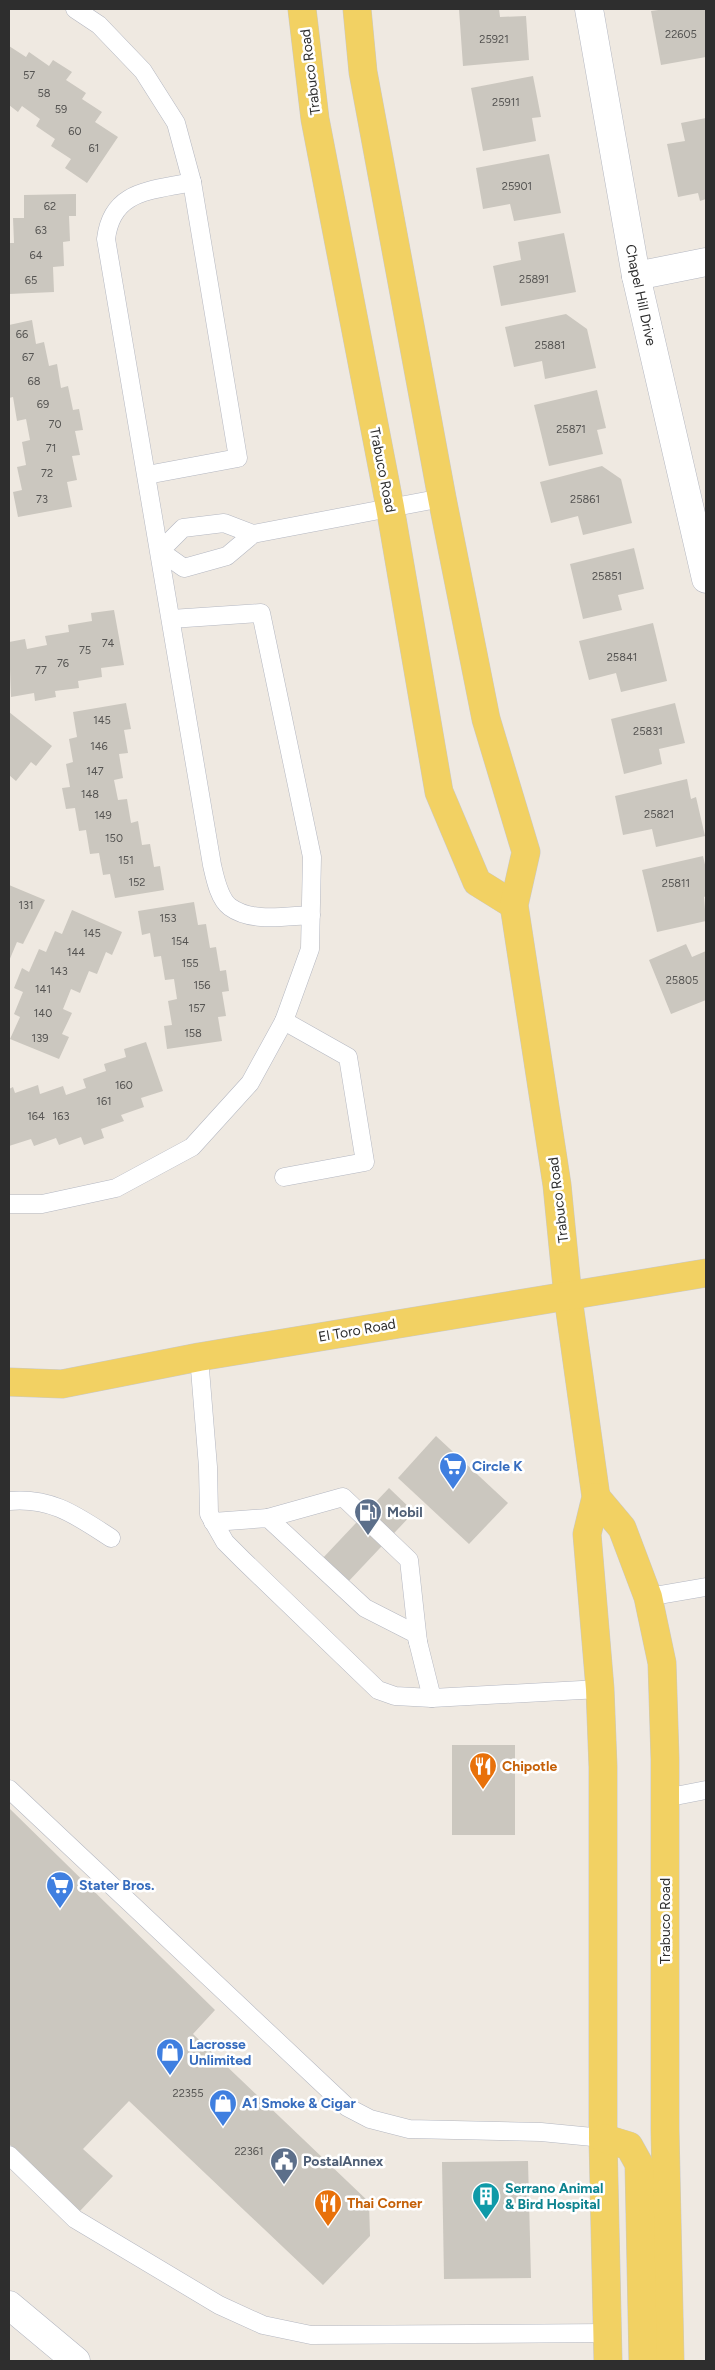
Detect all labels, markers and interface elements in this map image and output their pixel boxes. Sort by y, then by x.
street label: Trabuco Road [297,28,324,116]
house number: 22605 [665,28,697,41]
house number: 25921 [479,33,509,46]
house number: 57 [23,69,35,82]
house number: 58 [37,87,51,100]
house number: 25911 [492,96,520,109]
house number: 59 [55,103,67,116]
house number: 60 [68,125,82,138]
house number: 61 [89,142,99,155]
house number: 25901 [502,180,532,193]
house number: 62 [44,200,56,213]
house number: 63 [35,224,47,237]
street label: Chapel Hill Drive [621,243,660,348]
house number: 64 [29,249,43,262]
house number: 25891 [519,273,549,286]
house number: 65 [25,274,37,287]
house number: 66 [16,328,28,341]
house number: 25881 [535,339,565,352]
house number: 67 [22,351,34,364]
house number: 68 [28,375,41,388]
house number: 69 [37,398,49,411]
house number: 70 [49,418,61,431]
house number: 25871 [556,423,586,436]
street label: Trabuco Road [366,426,399,514]
house number: 71 [46,442,56,455]
house number: 72 [41,467,53,480]
house number: 73 [36,493,48,506]
house number: 25861 [570,493,600,506]
house number: 25851 [592,570,622,583]
house number: 74 [102,637,115,650]
house number: 75 [79,644,91,657]
house number: 25841 [607,651,637,664]
house number: 76 [57,657,69,670]
house number: 77 [35,664,47,677]
house number: 145 [93,714,111,727]
house number: 25831 [633,725,663,738]
house number: 146 [90,740,108,753]
house number: 147 [86,765,104,778]
house number: 148 [81,788,99,801]
house number: 25821 [644,808,674,821]
house number: 149 [94,809,112,822]
house number: 150 [105,832,123,845]
house number: 151 [118,854,134,867]
house number: 152 [128,876,146,889]
house number: 25811 [662,877,690,890]
house number: 131 [18,899,34,912]
house number: 153 [160,912,176,925]
house number: 145 [83,927,101,940]
house number: 154 [171,935,189,948]
house number: 144 [67,946,85,959]
house number: 155 [181,957,199,970]
house number: 143 [50,965,68,978]
house number: 25805 [666,974,698,987]
house number: 156 [193,979,211,992]
house number: 141 [35,983,51,996]
house number: 157 [189,1002,205,1015]
house number: 140 [34,1007,52,1020]
house number: 158 [184,1027,202,1040]
house number: 139 [32,1032,48,1045]
house number: 160 [115,1079,133,1092]
house number: 161 [96,1095,112,1108]
house number: 164 [27,1110,45,1123]
house number: 163 [53,1110,69,1123]
street label: Trabuco Road [545,1156,572,1244]
street label: El Toro Road [317,1315,397,1346]
supermarket icon: Circle K [438,1451,468,1490]
place label: Circle K [472,1458,523,1475]
fuel station icon: Mobil [353,1497,383,1536]
place label: Mobil [387,1504,423,1521]
restaurant icon: Chipotle [468,1751,498,1790]
place label: Chipotle [502,1758,557,1775]
supermarket icon: Stater Bros. [45,1870,75,1909]
place label: Stater Bros. [79,1877,154,1894]
street label: Trabuco Road [657,1878,674,1964]
place label: Lacrosse Unlimited [189,2036,251,2069]
shop icon: Lacrosse Unlimited [155,2037,185,2076]
house number: 22355 [173,2087,203,2100]
shop icon: A1 Smoke & Cigar [208,2088,238,2127]
place label: A1 Smoke & Cigar [242,2095,356,2112]
house number: 22361 [234,2145,264,2158]
public building icon: PostalAnnex [269,2146,299,2185]
place label: PostalAnnex [303,2153,384,2170]
place label: Serrano Animal & Bird Hospital [505,2180,603,2213]
building icon: Serrano Animal & Bird Hospital [471,2181,501,2220]
restaurant icon: Thai Corner [313,2188,343,2227]
place label: Thai Corner [347,2195,423,2212]

